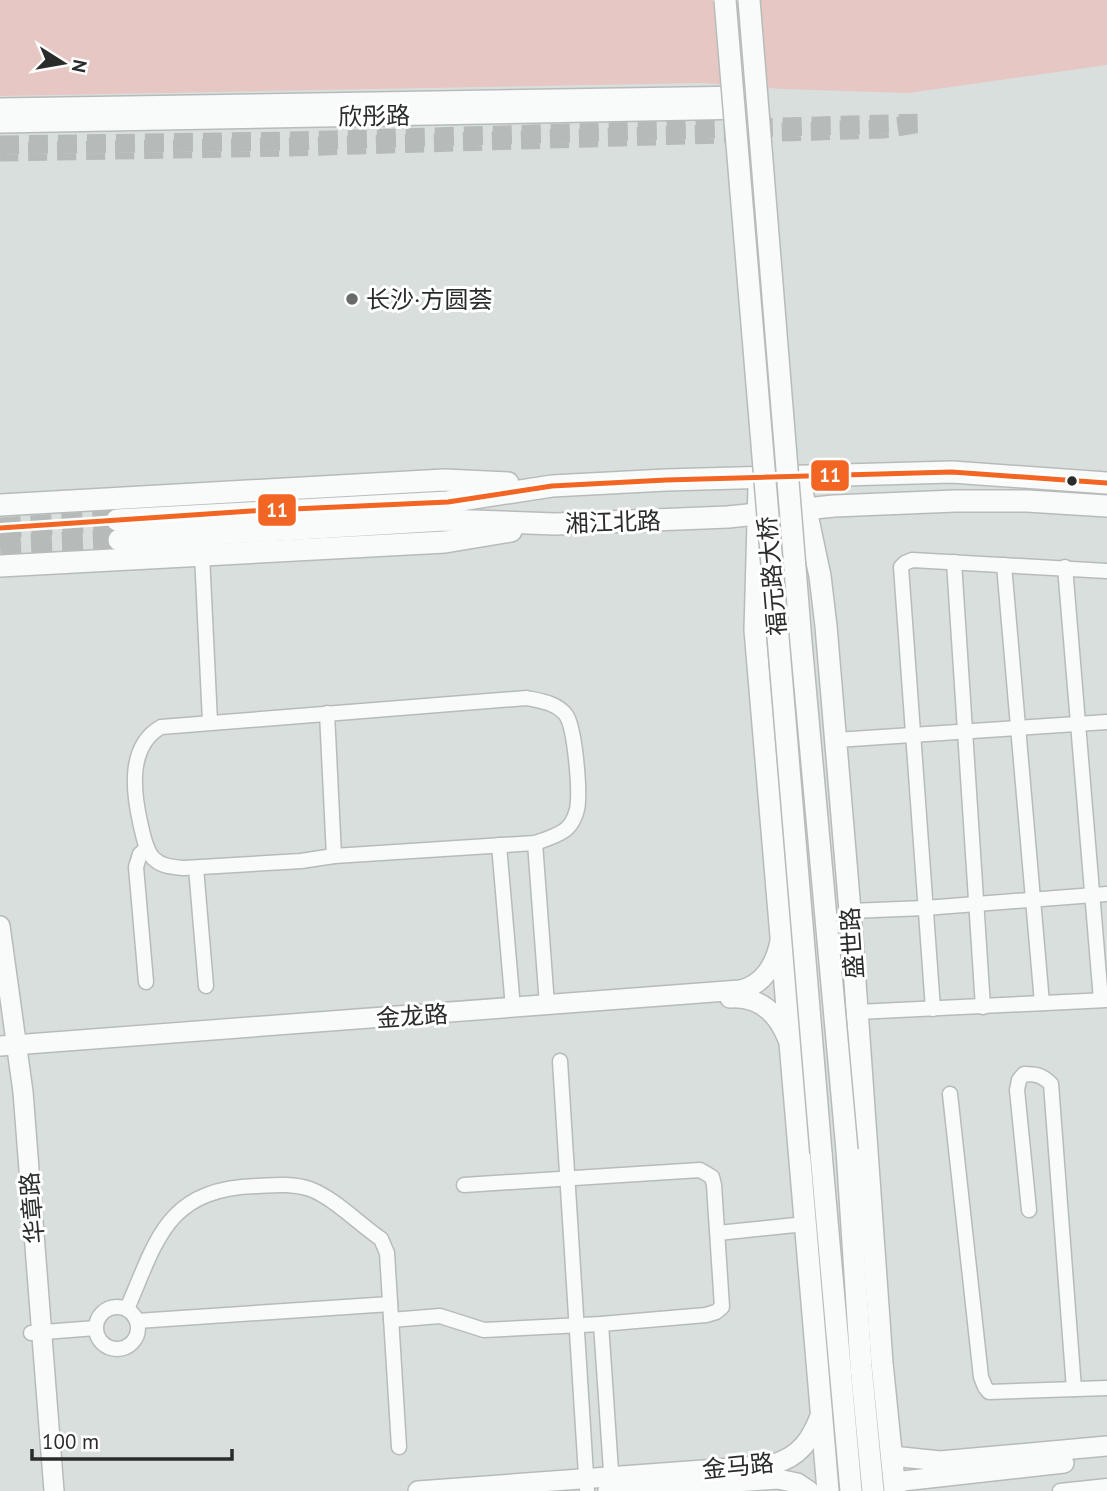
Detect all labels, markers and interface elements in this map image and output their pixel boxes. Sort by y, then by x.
north arrow [28,28,98,98]
text: N [67,58,93,75]
street label: 欣彤路 [338,100,410,132]
place label: 长沙·方圆荟 [366,284,492,315]
marker: 长沙·方圆荟 [344,291,360,307]
line badge: 11 [810,459,850,492]
text: 11 [819,463,841,487]
unlabelled marker [1065,474,1079,488]
line badge: 11 [257,493,297,527]
text: 11 [266,498,288,522]
street label: 湘江北路 [564,505,662,539]
street label: 福元路大桥 [751,515,793,637]
street label: 盛世路 [834,906,870,980]
street label: 金龙路 [375,998,449,1034]
street label: 华章路 [13,1171,51,1245]
scale bar [32,1418,231,1462]
text: 100 m [42,1428,99,1455]
street label: 金马路 [701,1447,775,1485]

